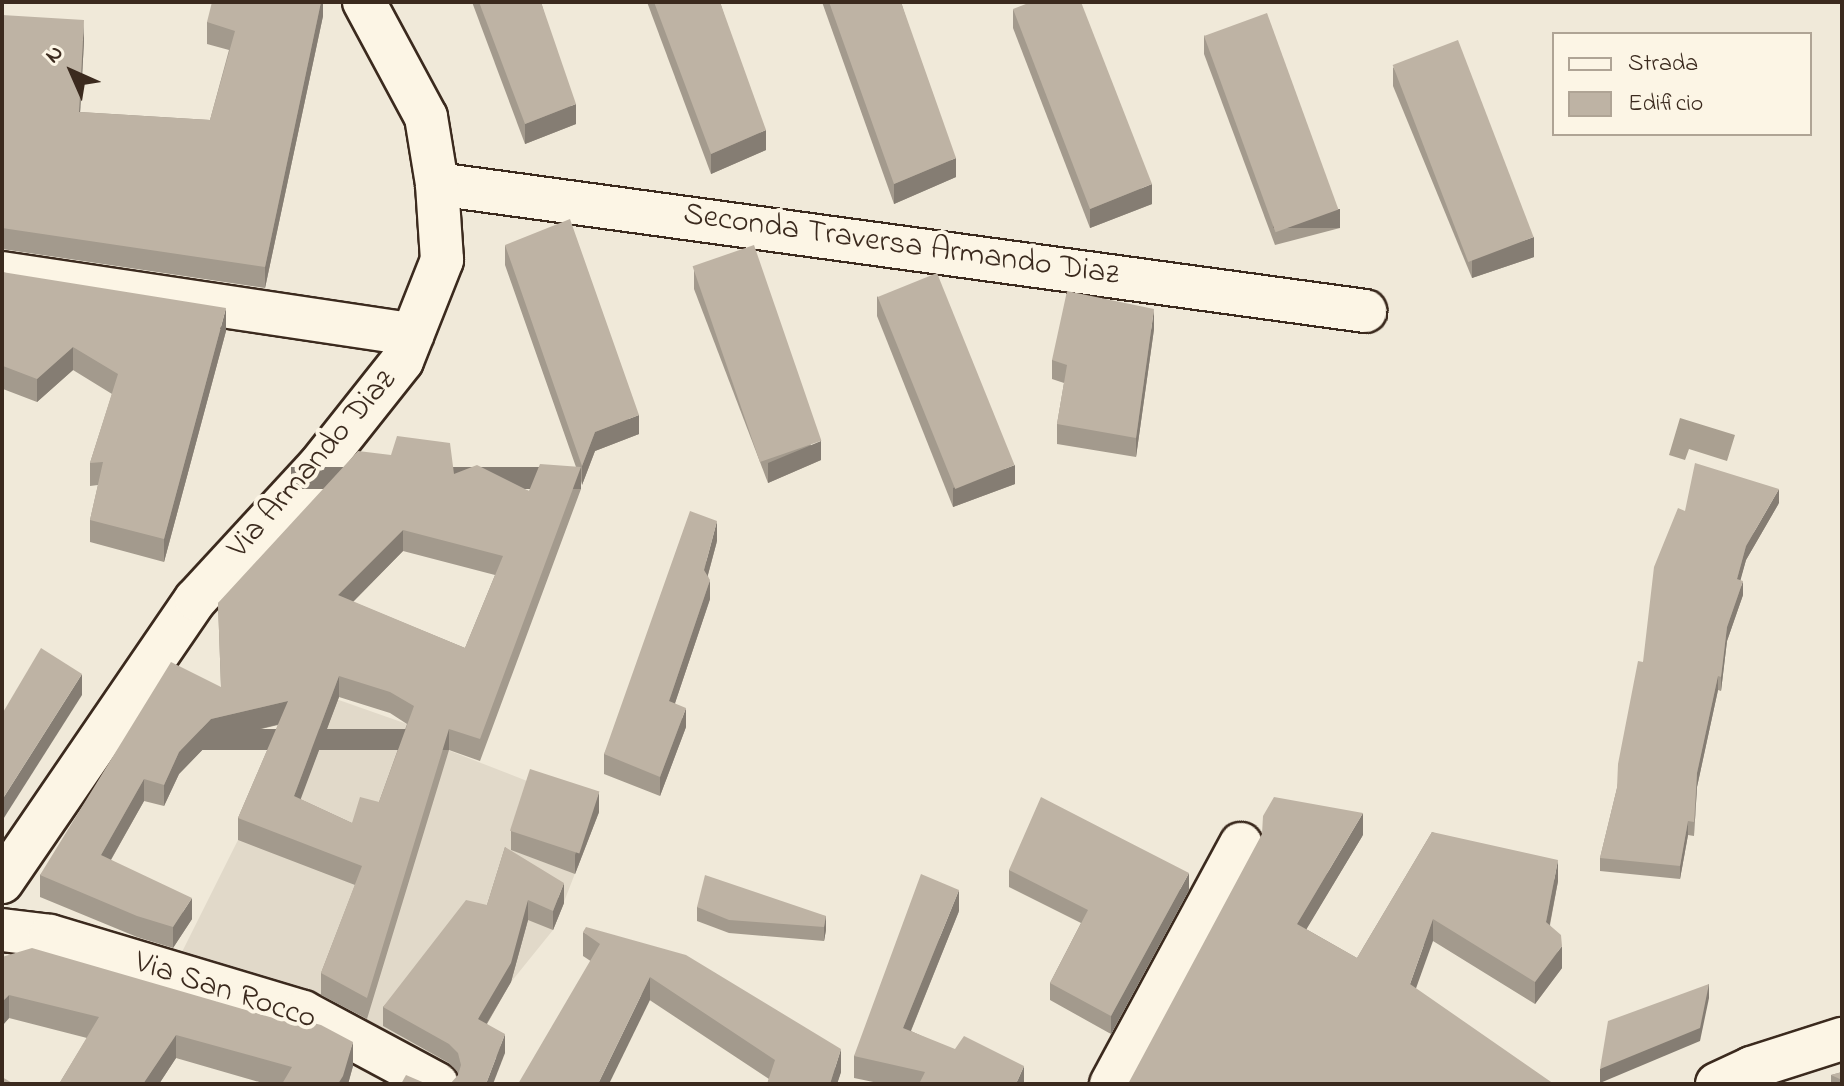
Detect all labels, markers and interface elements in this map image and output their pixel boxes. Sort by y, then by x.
north arrow [32,32,112,112]
legend [1552,32,1812,136]
text: N [38,38,72,72]
text: Strada [1628,47,1698,82]
text: Edificio [1628,87,1703,122]
street label: Seconda Traversa Armando Diaz [681,196,1121,296]
street label: Via Armando Diaz [221,363,405,567]
street label: Via San Rocco [129,945,321,1039]

